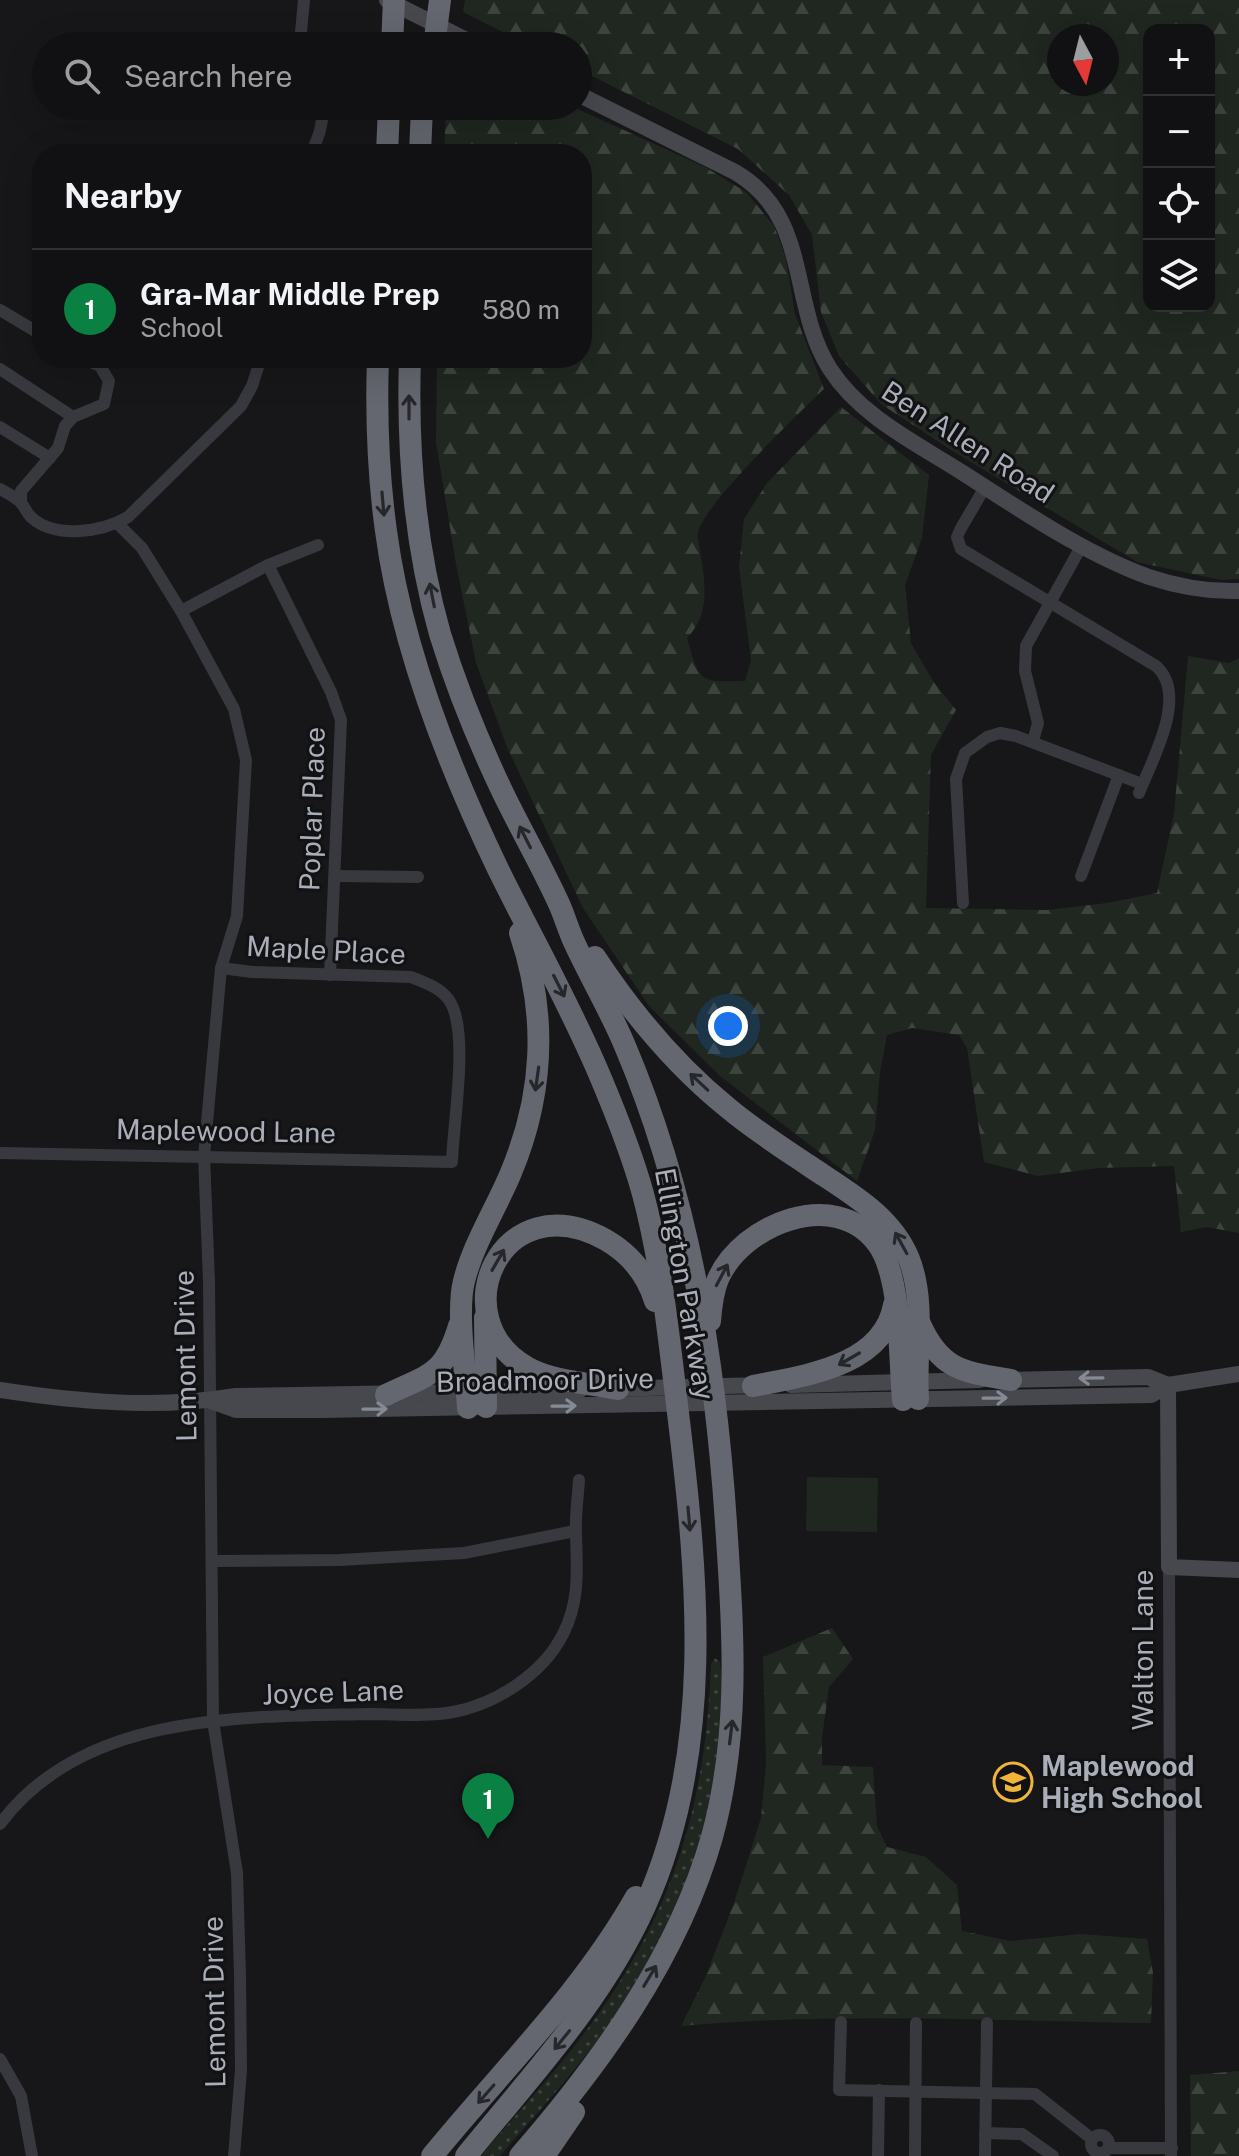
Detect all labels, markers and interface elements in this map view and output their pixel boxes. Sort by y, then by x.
north arrow [1047,24,1119,96]
map controls [1143,24,1215,312]
button: + [1143,24,1215,96]
search box [32,32,592,120]
icon: search [60,54,104,98]
text: Search here [124,58,292,94]
button: − [1143,96,1215,168]
button: locate [1143,168,1215,240]
text: Nearby [64,176,182,216]
button: layers [1143,240,1215,312]
text: Gra-Mar Middle Prep [140,276,440,312]
text: 1 [84,294,96,325]
text: 580 m [482,294,560,325]
text: School [140,312,224,343]
street label: Ben Allen Road [876,374,1061,509]
one-way arrow [401,394,417,421]
one-way arrow [376,491,391,517]
one-way arrow [423,583,438,609]
street label: Poplar Place [292,726,331,892]
one-way arrow [517,826,532,850]
street label: Maple Place [245,929,407,970]
one-way arrow [551,974,567,998]
your location [708,1006,748,1046]
one-way arrow [529,1066,544,1091]
one-way arrow [690,1073,710,1091]
street label: Maplewood Lane [116,1112,336,1149]
street label: Ellington Parkway [649,1165,722,1403]
one-way arrow [892,1232,908,1256]
one-way arrow [490,1249,506,1272]
one-way arrow [715,1263,731,1287]
street label: Lemont Drive [167,1270,202,1442]
one-way arrow [838,1351,861,1367]
street label: Broadmoor Drive [436,1361,654,1398]
one-way arrow [1078,1370,1105,1386]
one-way arrow [981,1390,1008,1405]
one-way arrow [550,1398,577,1414]
one-way arrow [361,1402,388,1417]
one-way arrow [682,1505,697,1532]
street label: Walton Lane [1126,1570,1159,1730]
street label: Joyce Lane [261,1673,405,1710]
one-way arrow [724,1719,739,1746]
place label: Maplewood High School [1041,1749,1203,1814]
school or university icon: Maplewood High School [992,1761,1034,1803]
pin: 1 [462,1773,514,1839]
street label: Lemont Drive [196,1916,231,2088]
one-way arrow [642,1965,658,1988]
one-way arrow [553,2029,571,2050]
one-way arrow [477,2084,495,2104]

